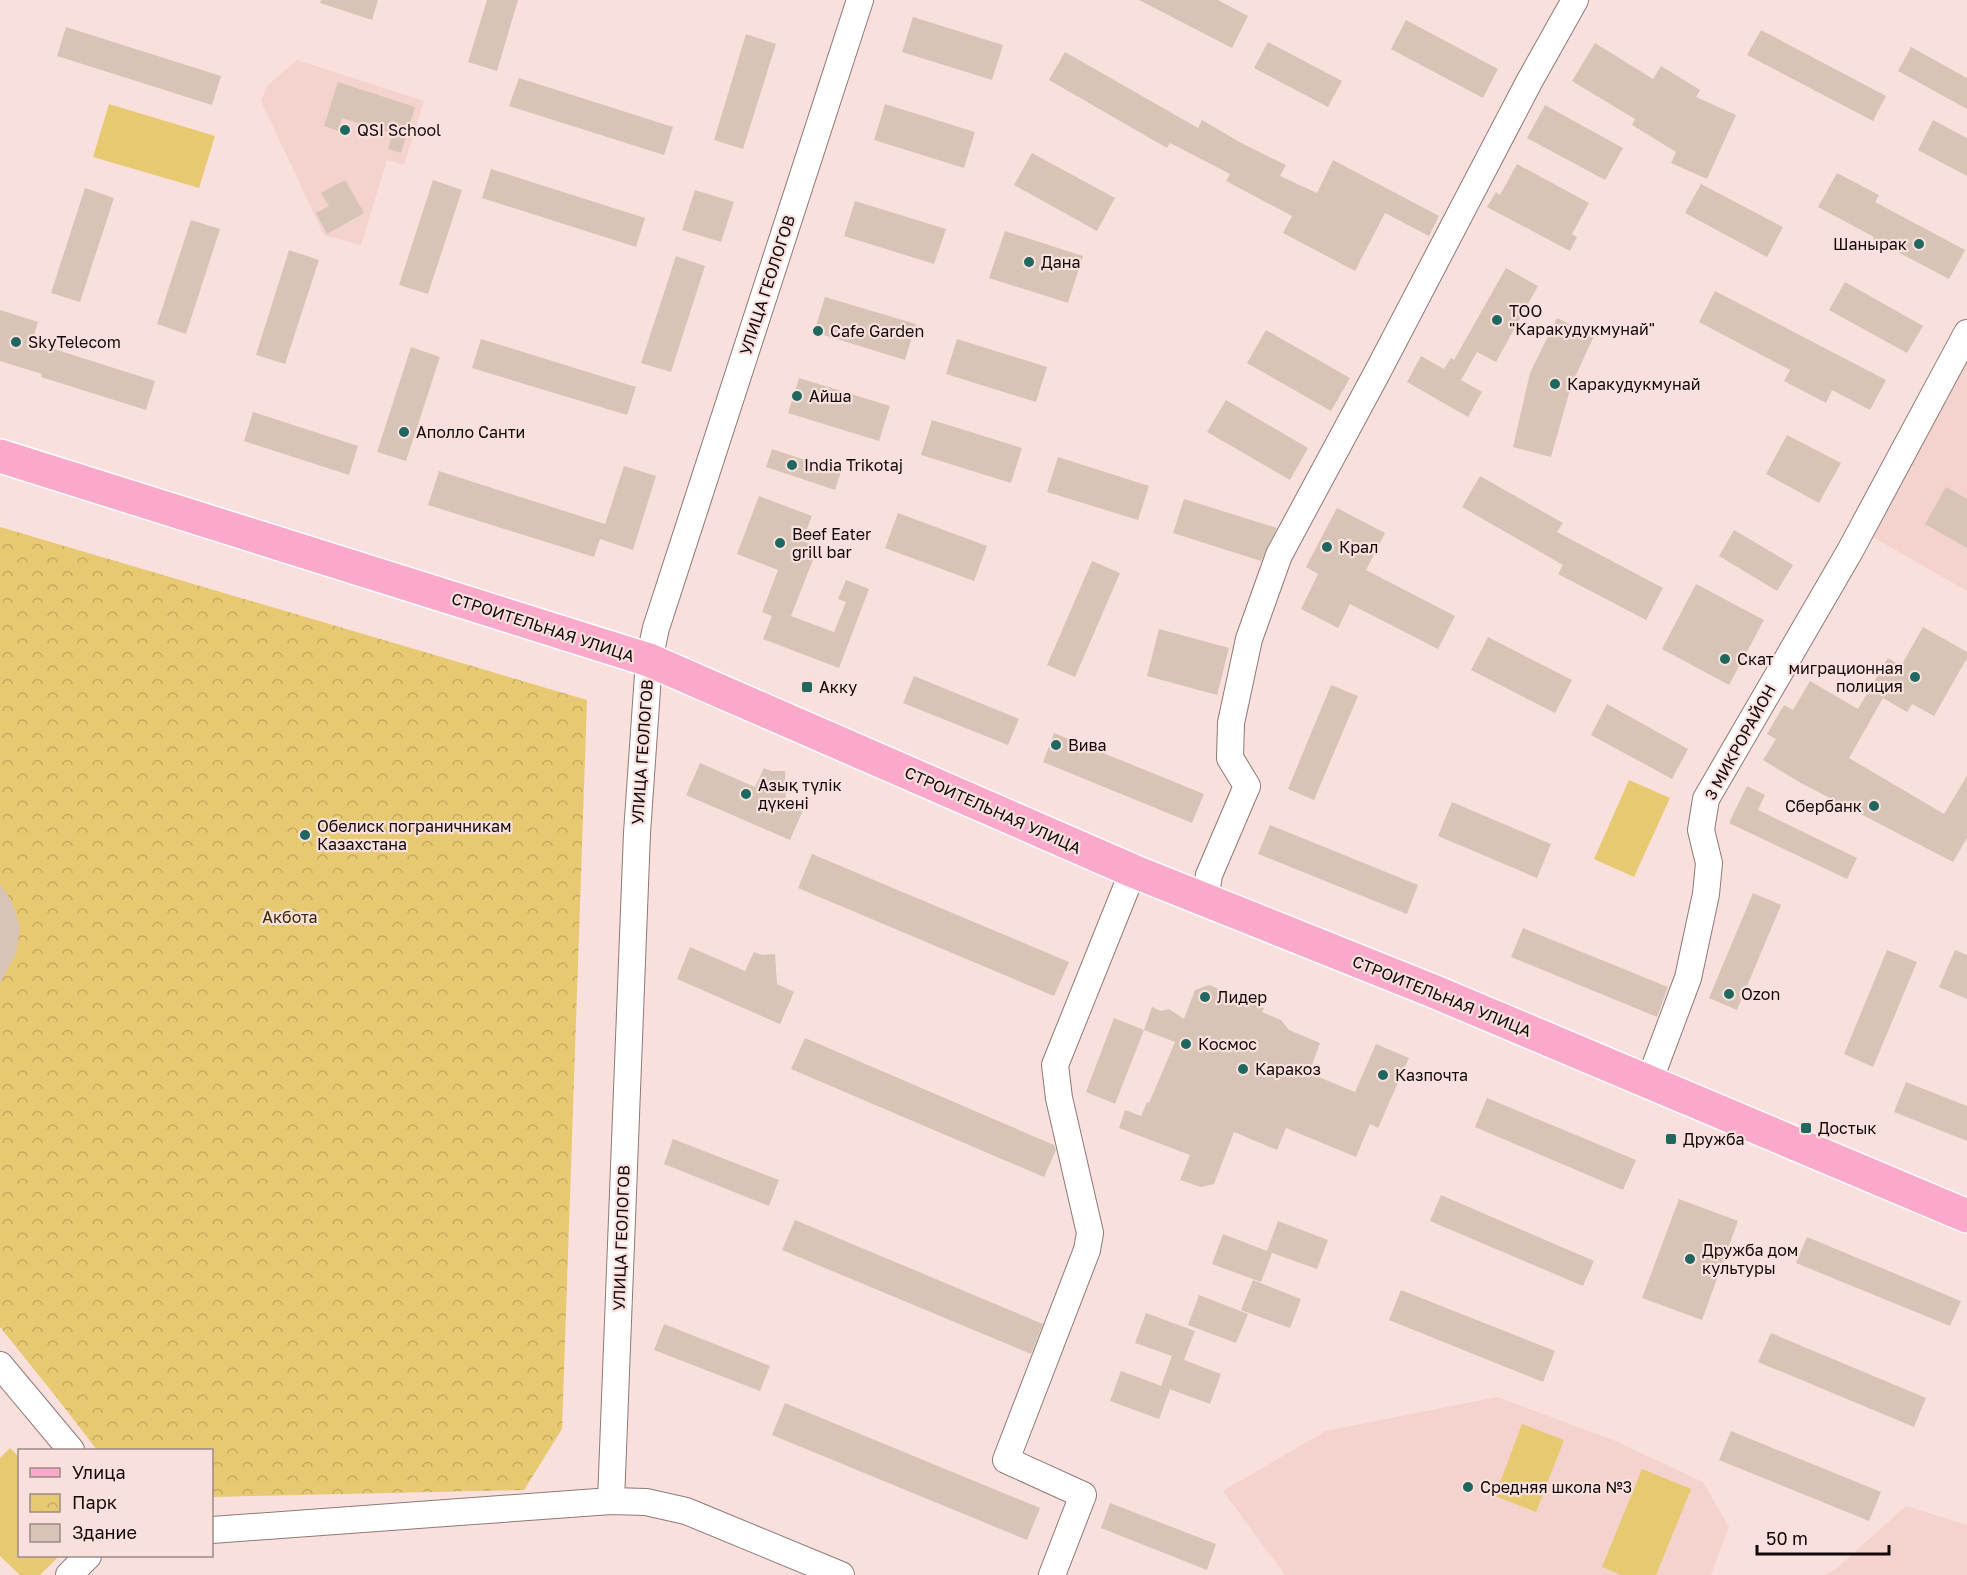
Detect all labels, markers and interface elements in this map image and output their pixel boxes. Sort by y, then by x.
place label: QSI School [357,120,441,140]
marker: QSI School [338,123,352,137]
street label: УЛИЦА ГЕОЛОГОВ [735,213,799,357]
place label: Шанырак [1833,234,1907,254]
marker: Шанырак [1912,237,1926,251]
place label: Дана [1041,252,1081,272]
marker: Дана [1022,255,1036,269]
place label: ТОО "Каракудукмунай" [1509,301,1655,339]
marker: ТОО "Каракудукмунай" [1490,313,1504,327]
place label: Cafe Garden [830,321,924,341]
marker: Cafe Garden [811,324,825,338]
place label: SkyTelecom [28,332,121,352]
marker: SkyTelecom [9,335,23,349]
place label: Каракудукмунай [1567,374,1701,394]
marker: Каракудукмунай [1548,377,1562,391]
place label: Айша [809,386,851,406]
marker: Айша [790,389,804,403]
place label: Аполло Санти [416,422,525,442]
marker: Аполло Санти [397,425,411,439]
place label: India Trikotaj [804,455,903,475]
marker: India Trikotaj [785,458,799,472]
place label: Beef Eater grill bar [792,524,871,562]
marker: Beef Eater grill bar [773,536,787,550]
place label: Крал [1339,537,1378,557]
marker: Крал [1320,540,1334,554]
street label: СТРОИТЕЛЬНАЯ УЛИЦА [449,588,637,666]
place label: Скат [1737,649,1774,669]
marker: Скат [1718,652,1732,666]
place label: миграционная полиция [1789,658,1903,696]
marker: миграционная полиция [1908,670,1922,684]
place label: Акку [819,677,857,697]
street label: УЛИЦА ГЕОЛОГОВ [627,679,657,825]
marker: Акку [800,680,814,694]
street label: 3 МИКРОРАЙОН [1700,681,1780,803]
place label: Вива [1068,735,1107,755]
marker: Вива [1049,738,1063,752]
street label: СТРОИТЕЛЬНАЯ УЛИЦА [902,762,1085,858]
place label: Азық түлік дүкені [758,775,842,813]
marker: Азық түлік дүкені [739,787,753,801]
place label: Сбербанк [1785,796,1862,816]
marker: Сбербанк [1867,799,1881,813]
place label: Обелиск пограничникам Казахстана [317,816,511,854]
marker: Обелиск пограничникам Казахстана [298,828,312,842]
park label: Акбота [262,907,318,927]
street label: СТРОИТЕЛЬНАЯ УЛИЦА [1350,951,1535,1041]
place label: Ozon [1741,984,1780,1004]
place label: Лидер [1217,987,1267,1007]
marker: Ozon [1722,987,1736,1001]
marker: Лидер [1198,990,1212,1004]
place label: Космос [1198,1034,1257,1054]
marker: Космос [1179,1037,1193,1051]
place label: Каракоз [1255,1059,1321,1079]
marker: Каракоз [1236,1062,1250,1076]
place label: Казпочта [1395,1065,1468,1085]
marker: Казпочта [1376,1068,1390,1082]
place label: Достык [1818,1118,1877,1138]
marker: Достык [1799,1121,1813,1135]
place label: Дружба [1683,1129,1745,1149]
marker: Дружба [1664,1132,1678,1146]
street label: УЛИЦА ГЕОЛОГОВ [608,1165,634,1311]
place label: Дружба дом культуры [1702,1240,1798,1278]
marker: Дружба дом культуры [1683,1252,1697,1266]
legend [18,1449,213,1557]
text: Улица [72,1461,126,1483]
place label: Средняя школа №3 [1480,1477,1632,1497]
marker: Средняя школа №3 [1461,1480,1475,1494]
text: Парк [72,1491,117,1513]
scale bar [1757,1518,1889,1556]
text: Здание [72,1521,137,1543]
text: 50 m [1766,1527,1808,1549]

